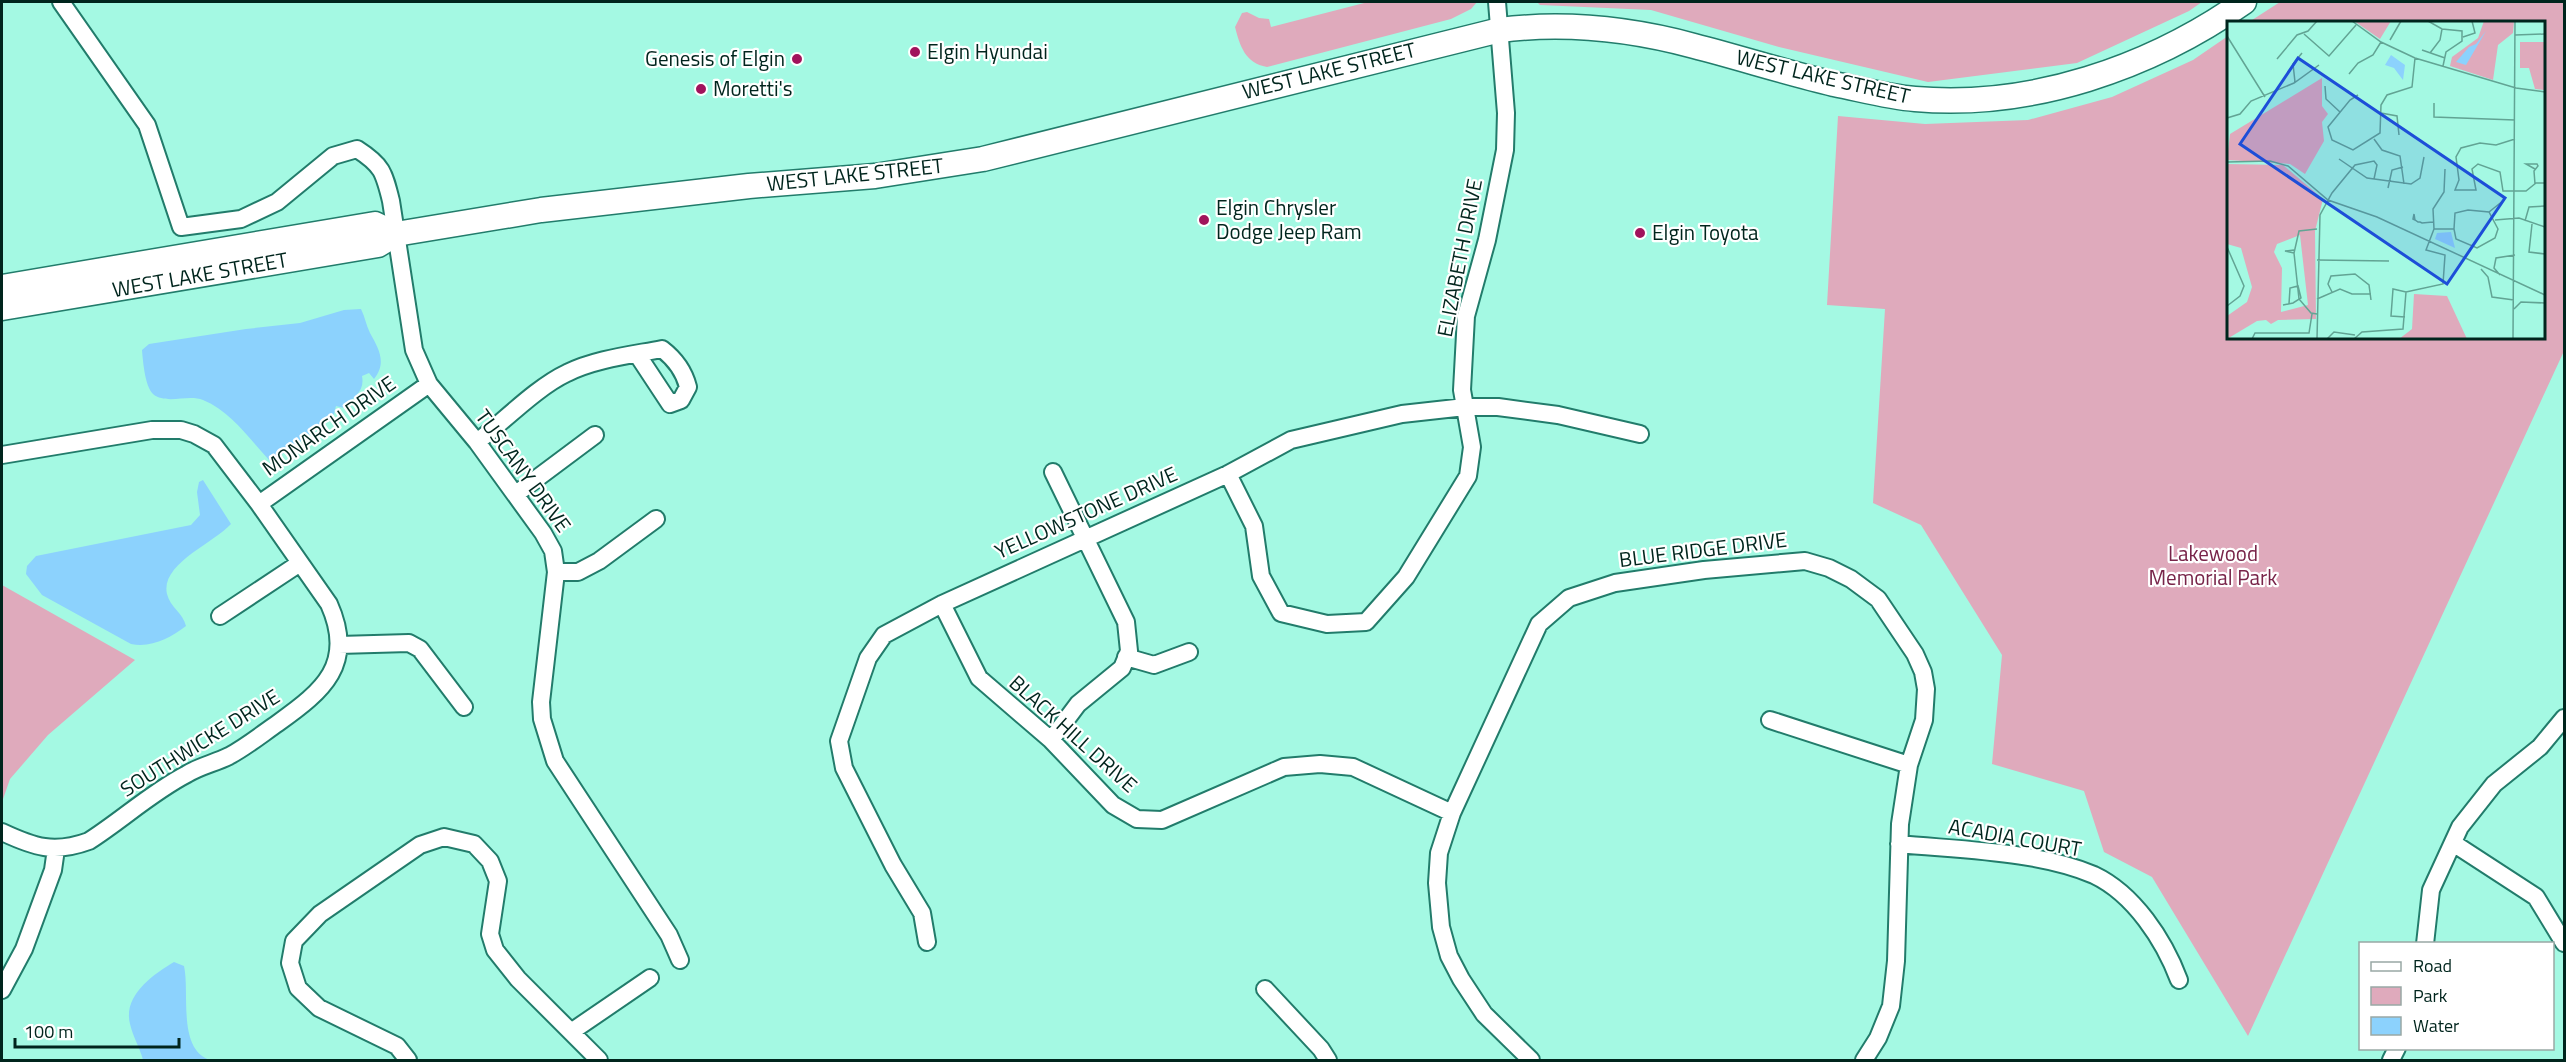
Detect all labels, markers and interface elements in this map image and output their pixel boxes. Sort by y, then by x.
inset map [2227,21,2545,339]
street label: WEST LAKE STREET [1239,33,1419,107]
place label: Elgin Hyundai [927,35,1048,67]
street label: WEST LAKE STREET [1733,40,1913,112]
place label: Genesis of Elgin [645,42,785,74]
marker: Elgin Hyundai [908,45,922,59]
marker: Genesis of Elgin [790,52,804,66]
place label: Moretti's [713,72,793,104]
marker: Moretti's [694,82,708,96]
street label: WEST LAKE STREET [765,149,945,199]
street label: ELIZABETH DRIVE [1428,176,1490,340]
place label: Elgin Chrysler Dodge Jeep Ram [1216,191,1362,247]
marker: Elgin Chrysler Dodge Jeep Ram [1197,213,1211,227]
place label: Elgin Toyota [1652,216,1759,248]
marker: Elgin Toyota [1633,226,1647,240]
street label: WEST LAKE STREET [110,243,290,305]
street label: MONARCH DRIVE [255,367,402,483]
street label: TUSCANY DRIVE [468,402,580,539]
street label: YELLOWSTONE DRIVE [989,457,1182,567]
street label: BLUE RIDGE DRIVE [1617,523,1789,575]
park label: Lakewood Memorial Park [2149,537,2277,593]
street label: BLACK HILL DRIVE [1002,667,1145,800]
street label: SOUTHWICKE DRIVE [113,680,285,804]
street label: ACADIA COURT [1946,810,2084,864]
legend [2359,942,2554,1050]
text: Road [2413,952,2452,979]
text: Park [2413,982,2448,1009]
scale bar [15,1011,178,1049]
text: Water [2413,1012,2459,1039]
text: 100 m [24,1018,73,1045]

